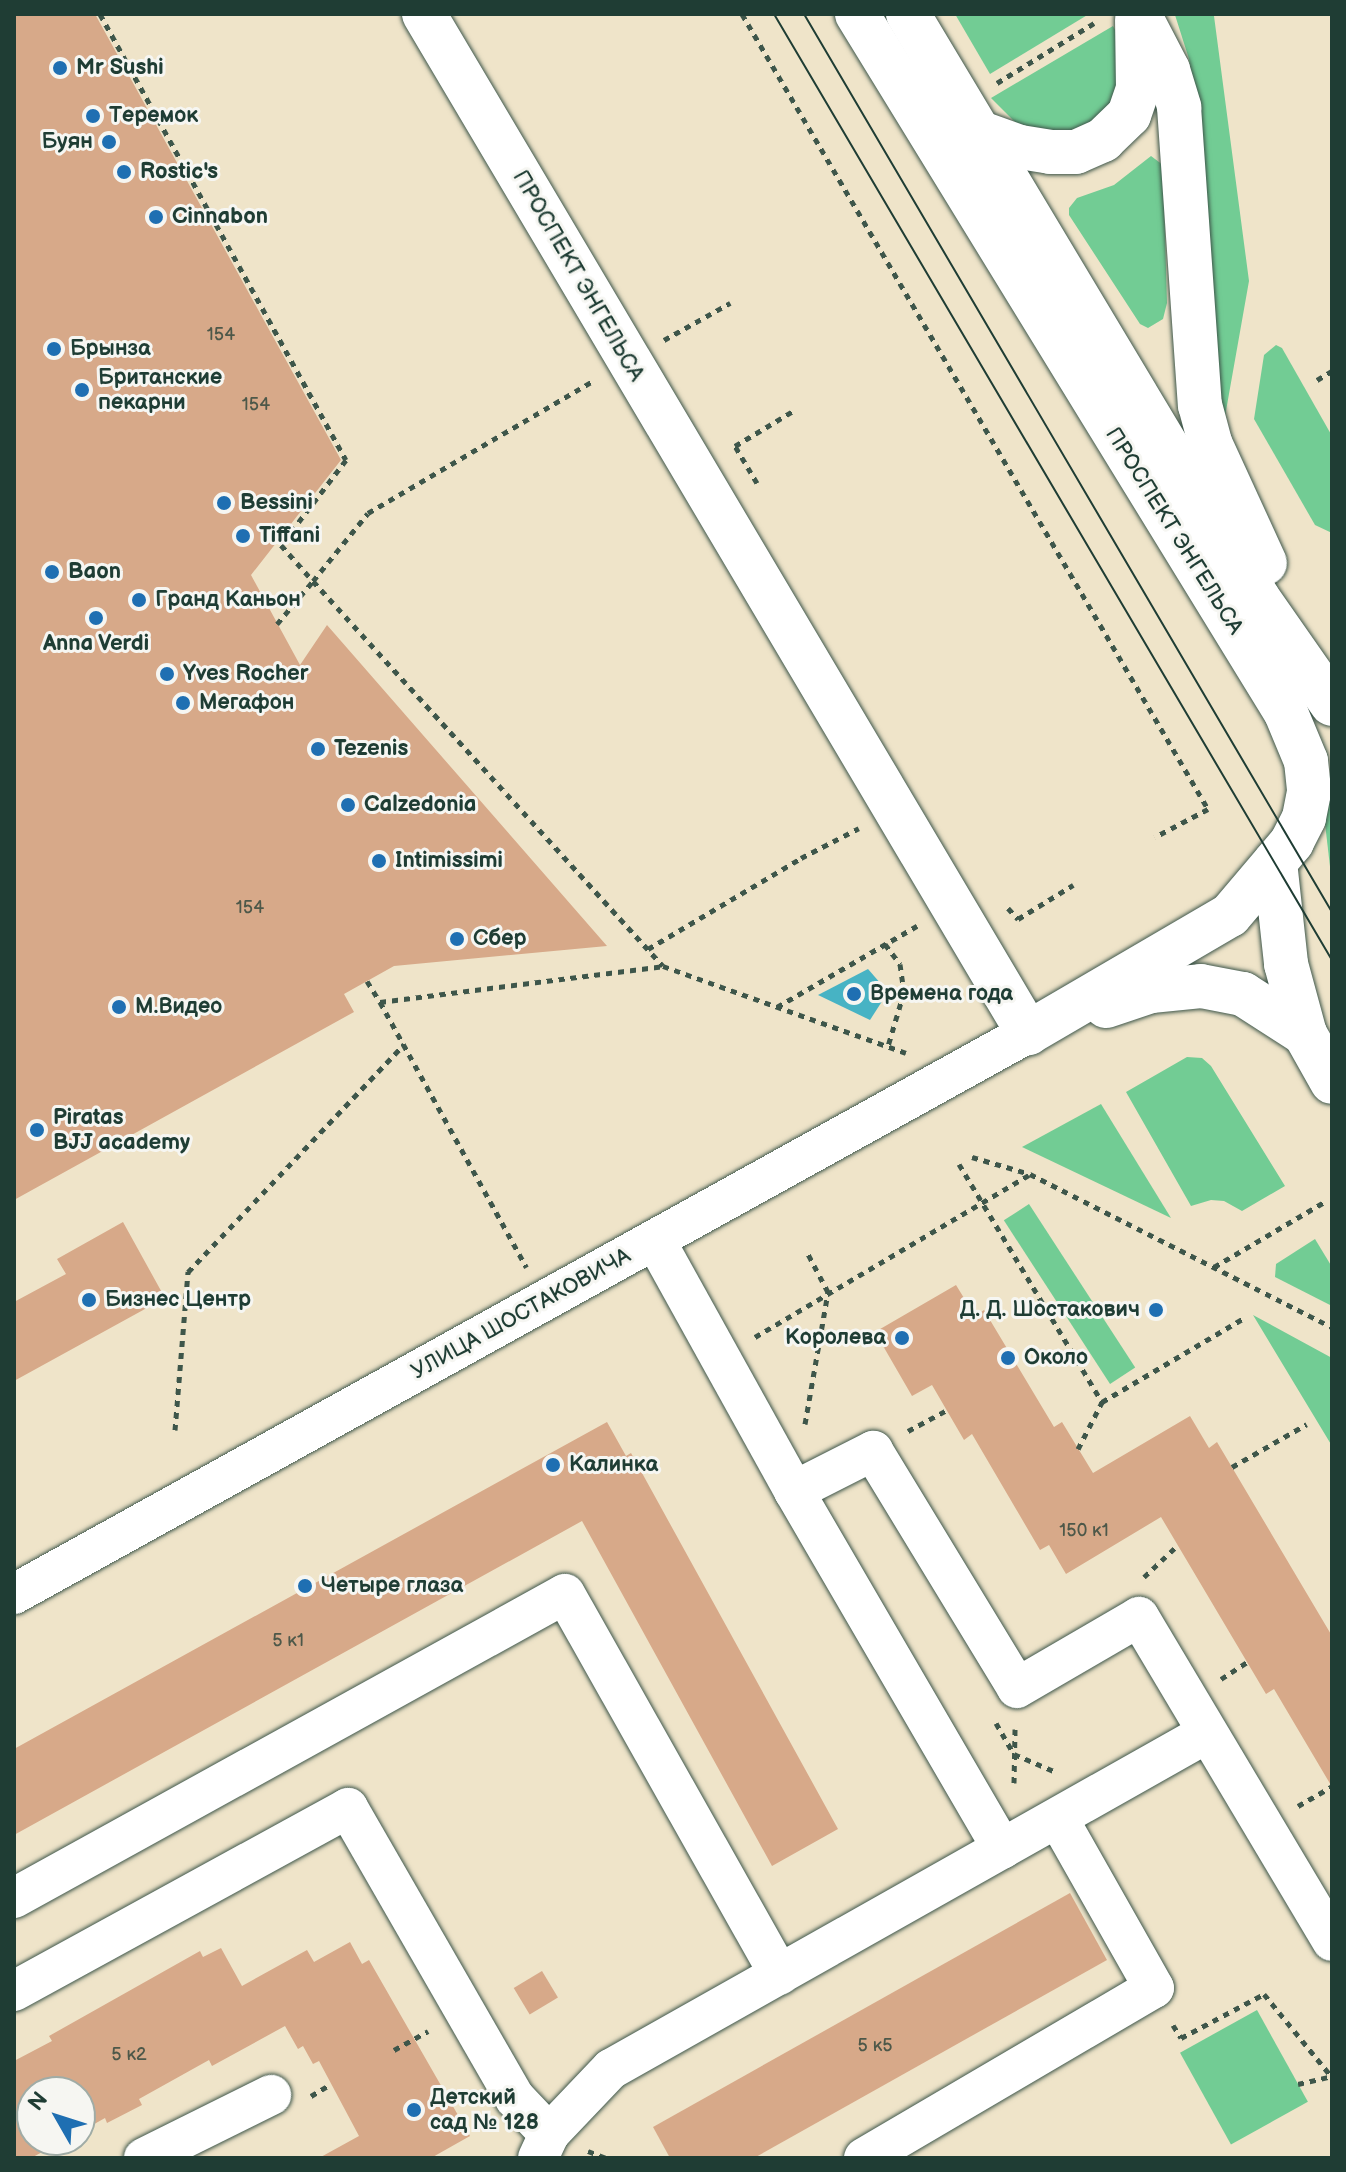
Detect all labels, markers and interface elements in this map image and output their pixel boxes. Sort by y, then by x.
place label: Mr Sushi [76,55,164,81]
marker: Mr Sushi [51,59,69,77]
place label: Теремок [109,103,198,129]
marker: Теремок [84,107,102,125]
place label: Буян [41,129,93,155]
marker: Буян [100,133,118,151]
place label: Rostic's [140,159,218,185]
marker: Rostic's [115,163,133,181]
street label: ПРОСПЕКТ ЭНГЕЛЬСА [507,166,649,386]
place label: Cinnabon [172,204,268,230]
marker: Cinnabon [147,208,165,226]
house number: 154 [207,324,235,346]
place label: Брынза [70,336,151,362]
marker: Брынза [45,340,63,358]
place label: Британские пекарни [98,364,222,416]
marker: Британские пекарни [73,381,91,399]
house number: 154 [242,394,270,416]
street label: ПРОСПЕКТ ЭНГЕЛЬСА [1099,423,1249,639]
place label: Bessini [240,490,313,516]
marker: Bessini [215,494,233,512]
place label: Tiffani [259,523,320,549]
marker: Tiffani [234,527,252,545]
place label: Baon [68,559,121,585]
marker: Baon [43,563,61,581]
place label: Гранд Каньон [155,587,301,613]
marker: Гранд Каньон [130,591,148,609]
marker: Anna Verdi [87,609,105,627]
place label: Anna Verdi [42,631,150,657]
place label: Yves Rocher [183,661,308,687]
marker: Yves Rocher [158,665,176,683]
place label: Мегафон [199,690,294,716]
marker: Мегафон [174,694,192,712]
place label: Tezenis [334,736,408,762]
marker: Tezenis [309,740,327,758]
place label: Calzedonia [364,792,476,818]
marker: Calzedonia [339,796,357,814]
place label: Intimissimi [395,848,503,874]
marker: Intimissimi [370,852,388,870]
house number: 154 [236,897,264,919]
place label: Сбер [473,926,526,952]
marker: Сбер [448,930,466,948]
place label: Времена года [870,981,1013,1007]
marker: Времена года [845,985,863,1003]
place label: М.Видео [135,994,222,1020]
marker: М.Видео [110,998,128,1016]
place label: Piratas BJJ academy [53,1104,190,1156]
marker: Piratas BJJ academy [28,1121,46,1139]
street label: УЛИЦА ШОСТАКОВИЧА [407,1243,635,1385]
place label: Бизнес Центр [105,1287,251,1313]
marker: Бизнес Центр [80,1291,98,1309]
place label: Д. Д. Шостакович [960,1297,1140,1323]
marker: Д. Д. Шостакович [1147,1301,1165,1319]
place label: Королева [785,1325,886,1351]
marker: Королева [893,1329,911,1347]
place label: Около [1024,1345,1088,1371]
marker: Около [999,1349,1017,1367]
place label: Калинка [569,1452,658,1478]
marker: Калинка [544,1456,562,1474]
house number: 150 к1 [1059,1520,1109,1542]
place label: Четыре глаза [321,1573,463,1599]
marker: Четыре глаза [296,1577,314,1595]
house number: 5 к1 [272,1630,304,1652]
house number: 5 к5 [857,2035,893,2057]
house number: 5 к2 [111,2044,147,2066]
north arrow [16,2076,96,2156]
place label: Детский сад № 128 [430,2084,539,2136]
text: N [23,2087,54,2117]
marker: Детский сад № 128 [405,2101,423,2119]

